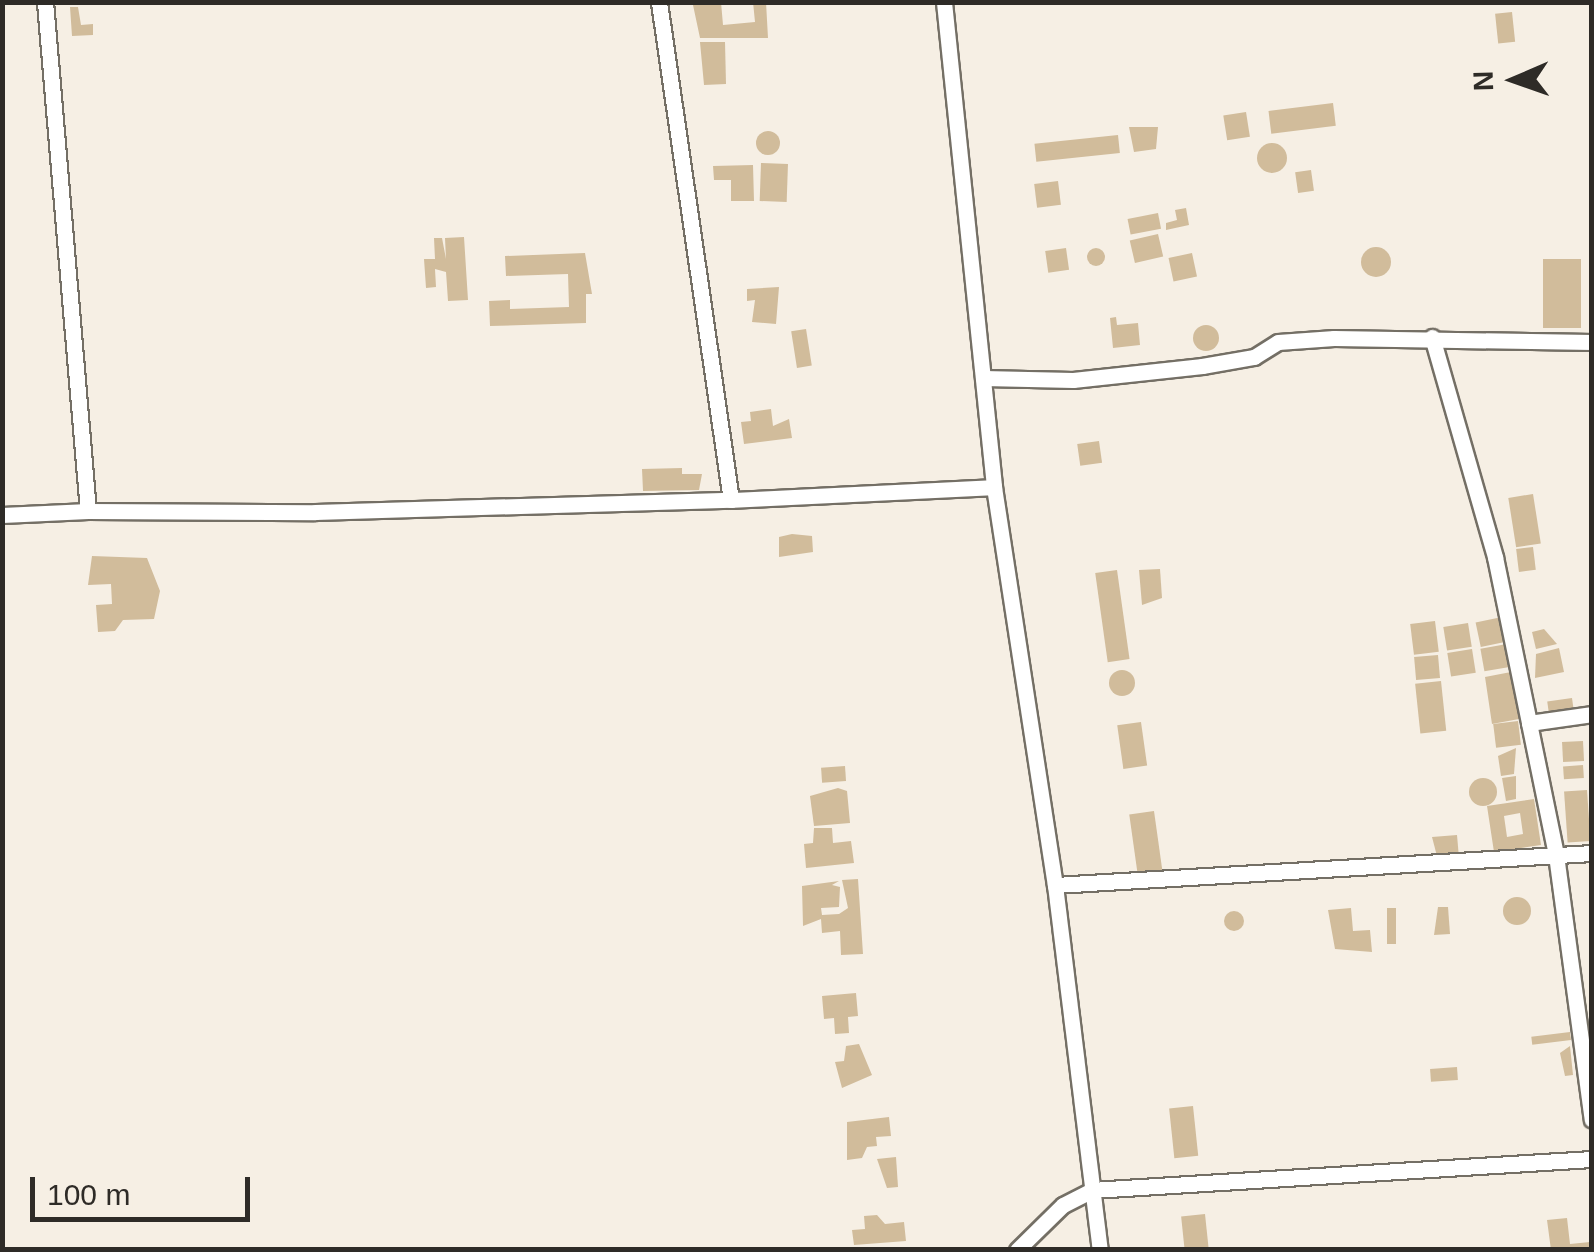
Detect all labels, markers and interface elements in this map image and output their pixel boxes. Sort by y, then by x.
north arrow [1464,30,1564,130]
text: N [1468,70,1499,92]
scale bar [35,1157,255,1219]
text: 100 m [47,1178,130,1211]

